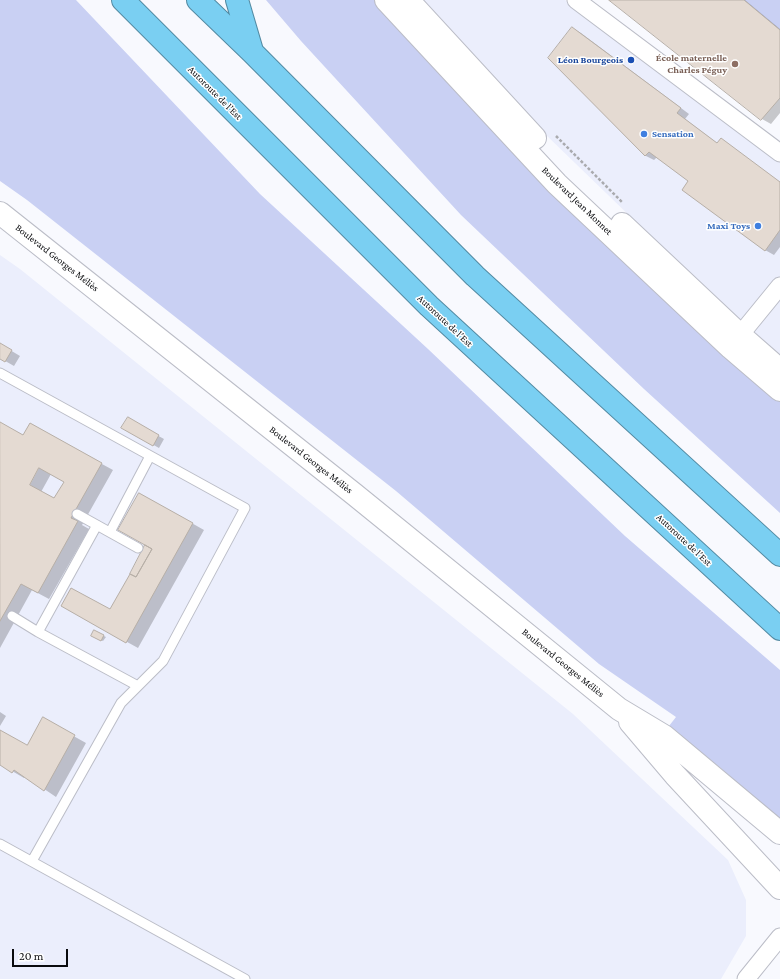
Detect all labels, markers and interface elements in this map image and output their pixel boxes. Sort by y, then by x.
place label: École maternelle Charles Péguy [656,52,727,76]
place label: Léon Bourgeois [558,54,623,66]
marker: Léon Bourgeois [626,55,636,65]
marker: École maternelle Charles Péguy [730,59,740,69]
street label: Autoroute de l’Est [186,64,244,122]
place label: Sensation [652,128,694,140]
marker: Sensation [639,129,649,139]
street label: Boulevard Jean Monnet [539,164,615,238]
place label: Maxi Toys [707,220,750,232]
marker: Maxi Toys [753,221,763,231]
street label: Boulevard Georges Méliès [13,222,101,294]
street label: Autoroute de l’Est [415,292,475,350]
street label: Boulevard Georges Méliès [267,424,355,496]
street label: Autoroute de l’Est [654,511,714,569]
street label: Boulevard Georges Méliès [519,626,607,700]
scale bar [14,941,70,967]
text: 20 m [19,949,43,963]

